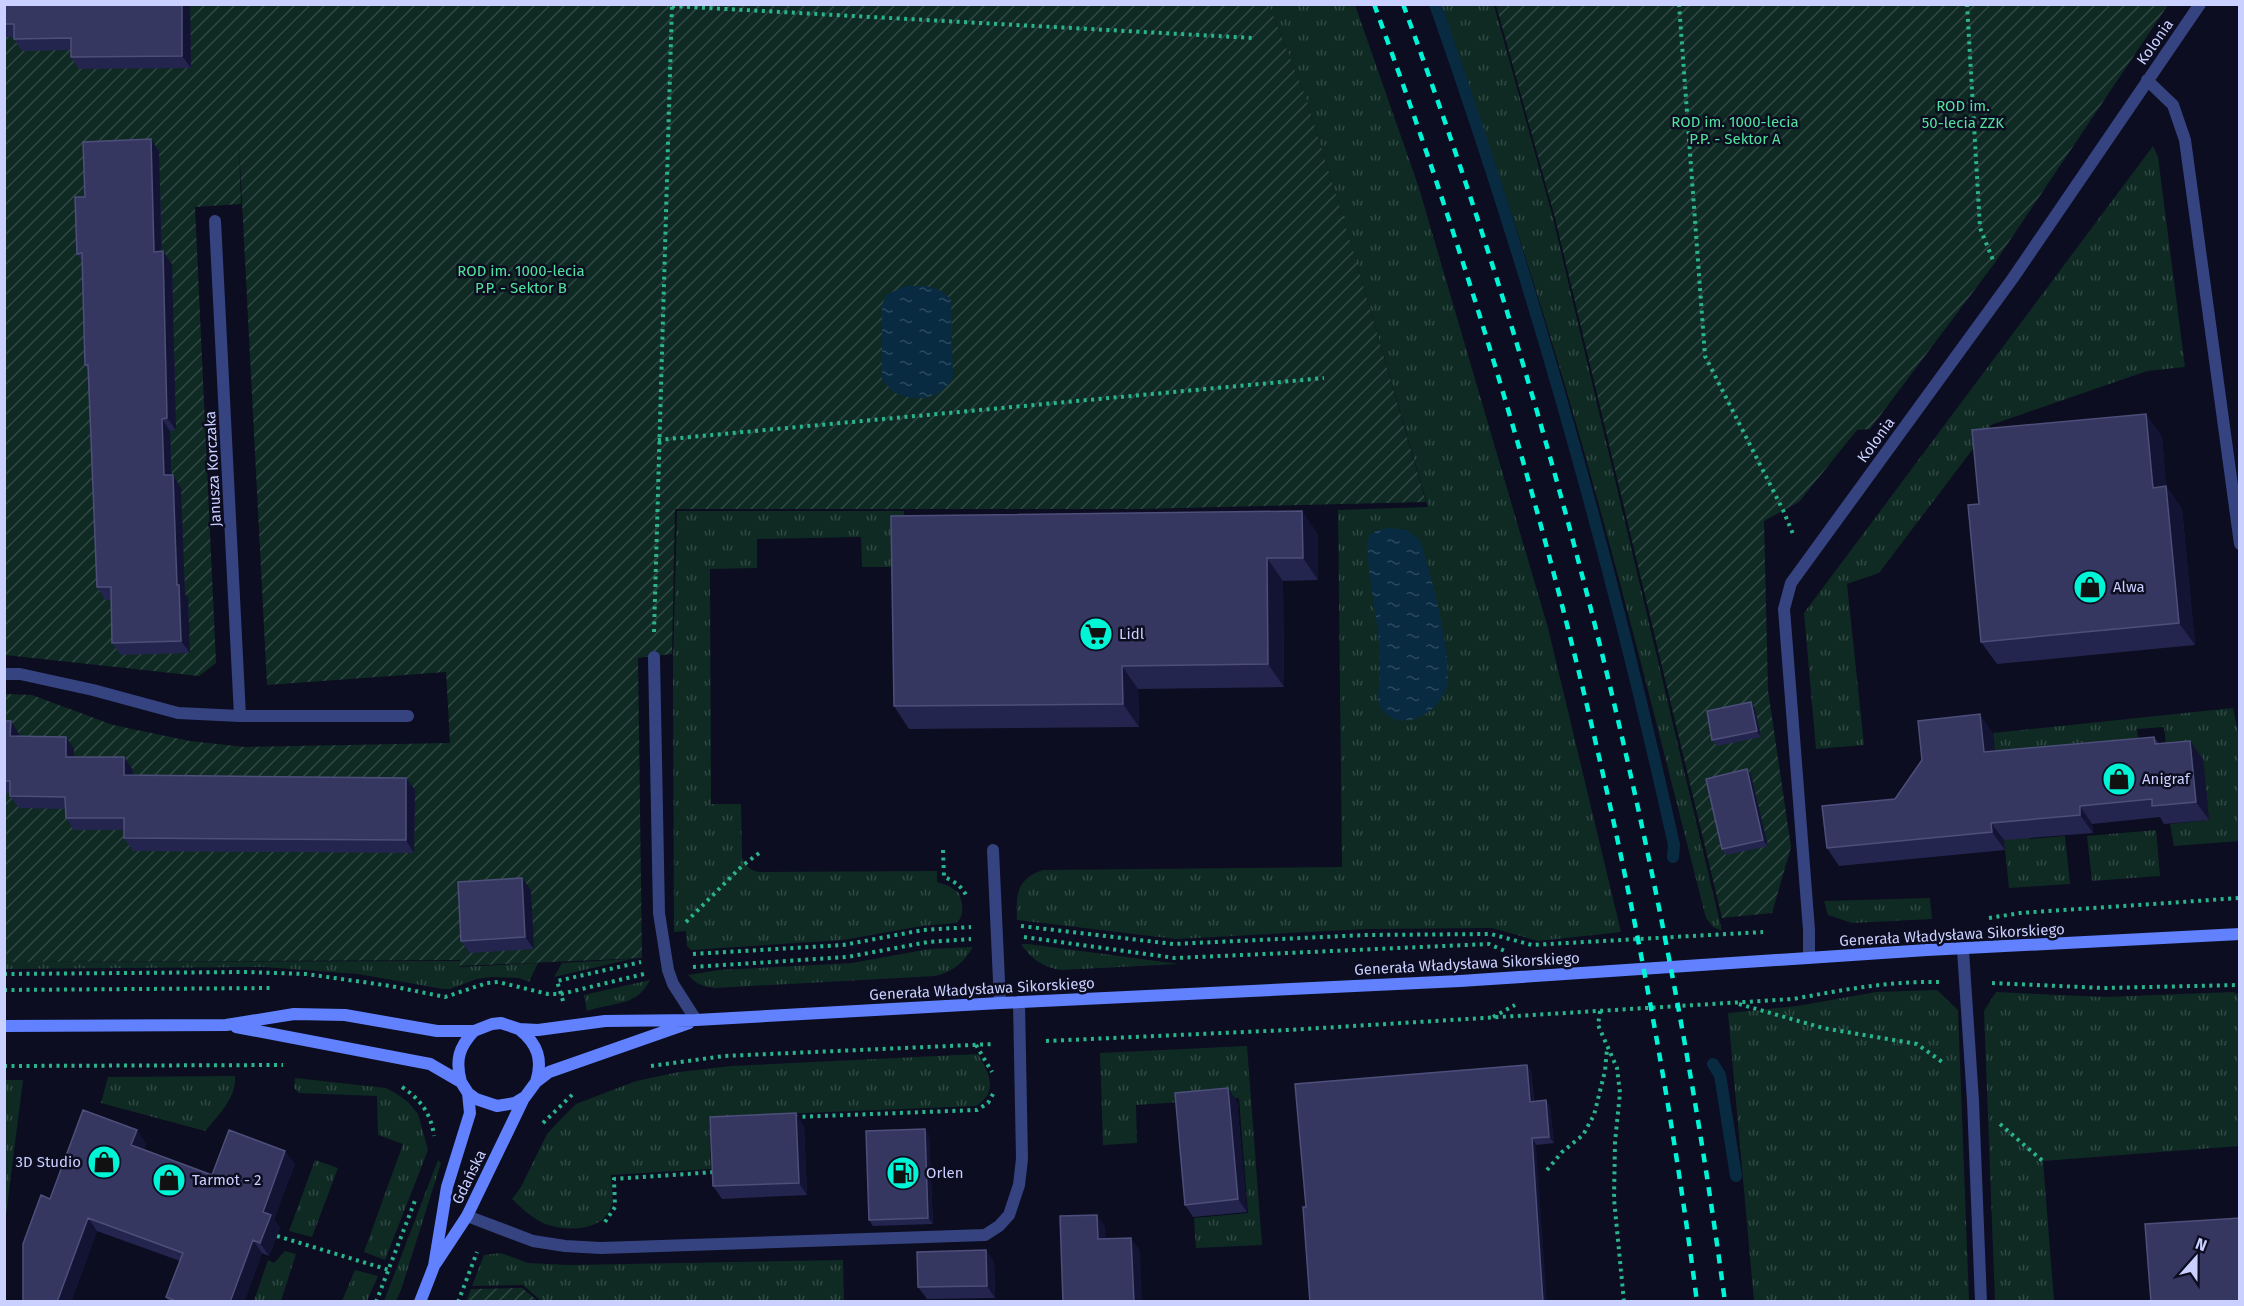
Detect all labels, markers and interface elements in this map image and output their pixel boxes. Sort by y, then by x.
street label: Kolonia [2133,16,2177,68]
park label: ROD im. 50-lecia ZZK [1922,97,2004,132]
park label: ROD im. 1000-lecia P.P. - Sektor A [1671,113,1799,148]
park label: ROD im. 1000-lecia P.P. - Sektor B [457,262,585,297]
street label: Janusza Korczaka [201,411,225,527]
street label: Kolonia [1854,414,1898,466]
shop icon: Alwa [2072,569,2108,605]
place label: Alwa [2113,578,2145,596]
supermarket icon: Lidl [1078,616,1114,652]
place label: Lidl [1119,625,1145,643]
shop icon: Anigraf [2101,761,2137,797]
place label: Anigraf [2142,770,2191,788]
street label: Generała Władysława Sikorskiego [1839,920,2065,950]
street label: Generała Władysława Sikorskiego [1354,949,1580,979]
street label: Generała Władysława Sikorskiego [869,974,1095,1004]
shop icon: 3D Studio [86,1144,122,1180]
street label: Gdańska [448,1147,490,1207]
place label: 3D Studio [16,1153,81,1171]
fuel station icon: Orlen [885,1155,921,1191]
shop icon: Tarmot - 2 [151,1162,187,1198]
place label: Orlen [926,1164,963,1182]
place label: Tarmot - 2 [192,1171,261,1189]
north arrow [2166,1228,2226,1288]
text: N [2193,1234,2210,1255]

